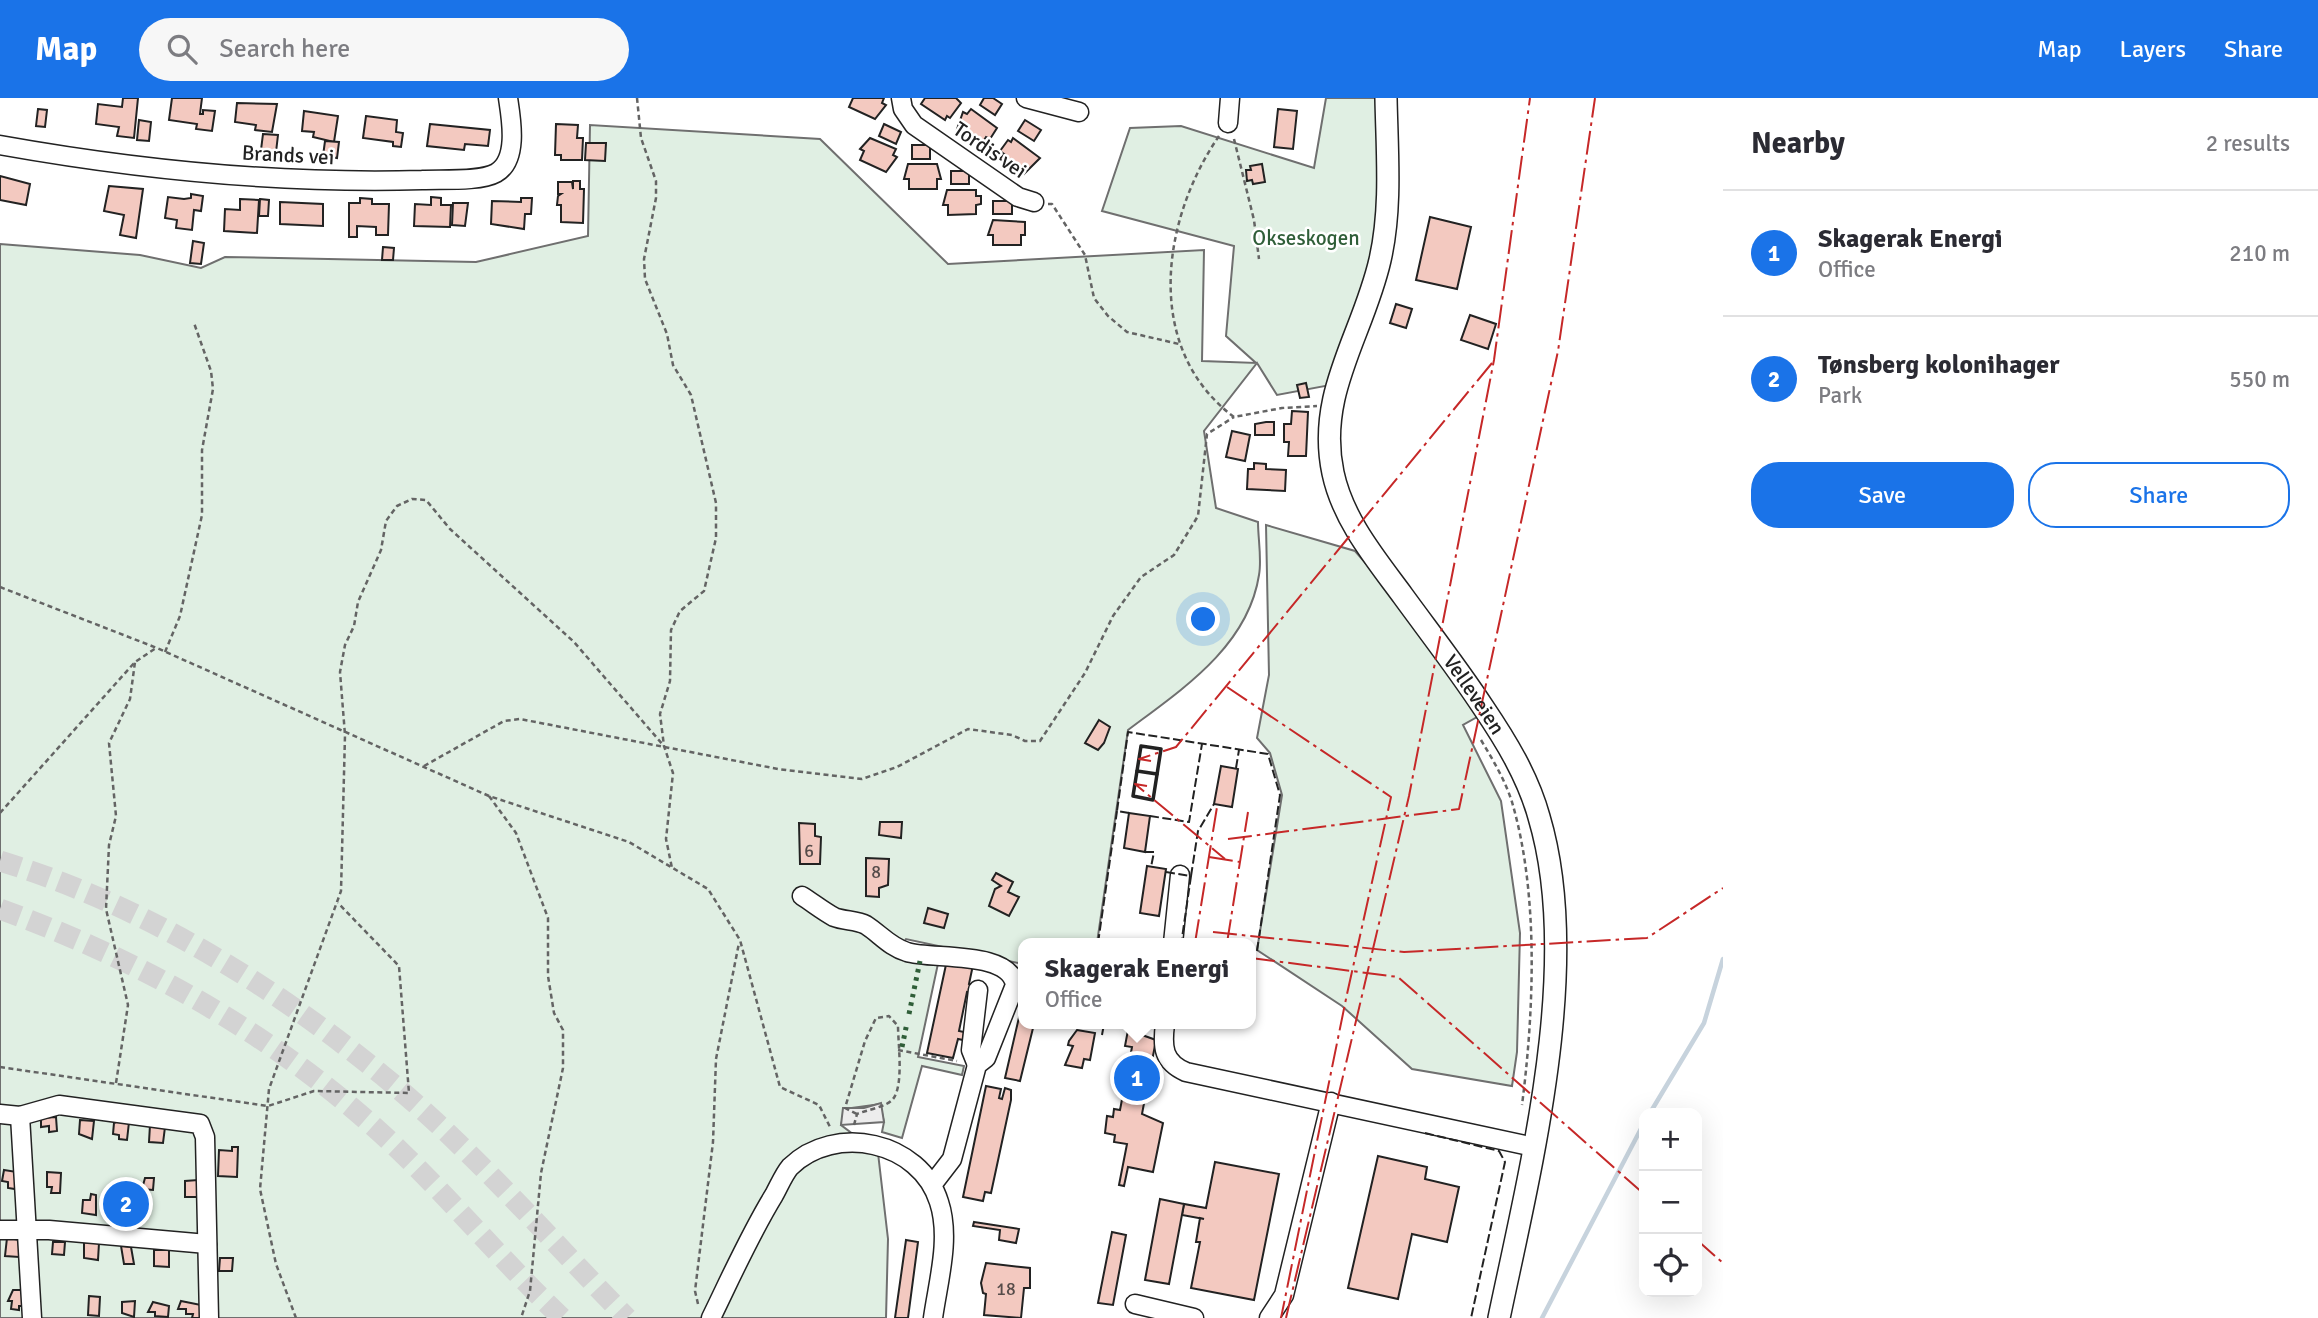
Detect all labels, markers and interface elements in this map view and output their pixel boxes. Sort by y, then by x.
search box [139,18,629,81]
text: Map [35,29,97,70]
icon: search [163,30,201,68]
text: Search here [219,33,350,65]
text: Map [2037,34,2082,64]
text: Layers [2120,34,2186,64]
text: Share [2224,34,2283,64]
street label: Tordis vei [948,116,1032,184]
text: Nearby [1751,125,1845,162]
text: 2 results [2206,129,2290,158]
street label: Brands vei [241,140,335,170]
text: Skagerak Energi [1818,223,2003,255]
park label: Okseskogen [1252,225,1360,251]
text: 1 [1768,239,1780,268]
text: 210 m [2229,239,2290,268]
text: Office [1818,255,1876,284]
text: Tønsberg kolonihager [1818,349,2060,381]
text: 2 [1768,365,1780,394]
text: 550 m [2229,365,2290,394]
text: Park [1818,381,1862,410]
button: Save [1751,462,2014,528]
button: Share [2028,462,2290,528]
your location [1186,602,1220,636]
street label: Velleveien [1438,649,1511,739]
house number: 6 [804,840,814,862]
house number: 8 [871,861,881,883]
popup [1018,938,1256,1029]
text: Skagerak Energi [1045,953,1229,985]
text: Office [1045,985,1103,1014]
pin: 1 [1114,1052,1160,1104]
map controls [1639,1108,1702,1297]
button: + [1639,1108,1702,1171]
button: − [1639,1171,1702,1234]
pin: 2 [103,1178,149,1230]
button: locate [1639,1234,1702,1297]
house number: 18 [996,1278,1016,1300]

